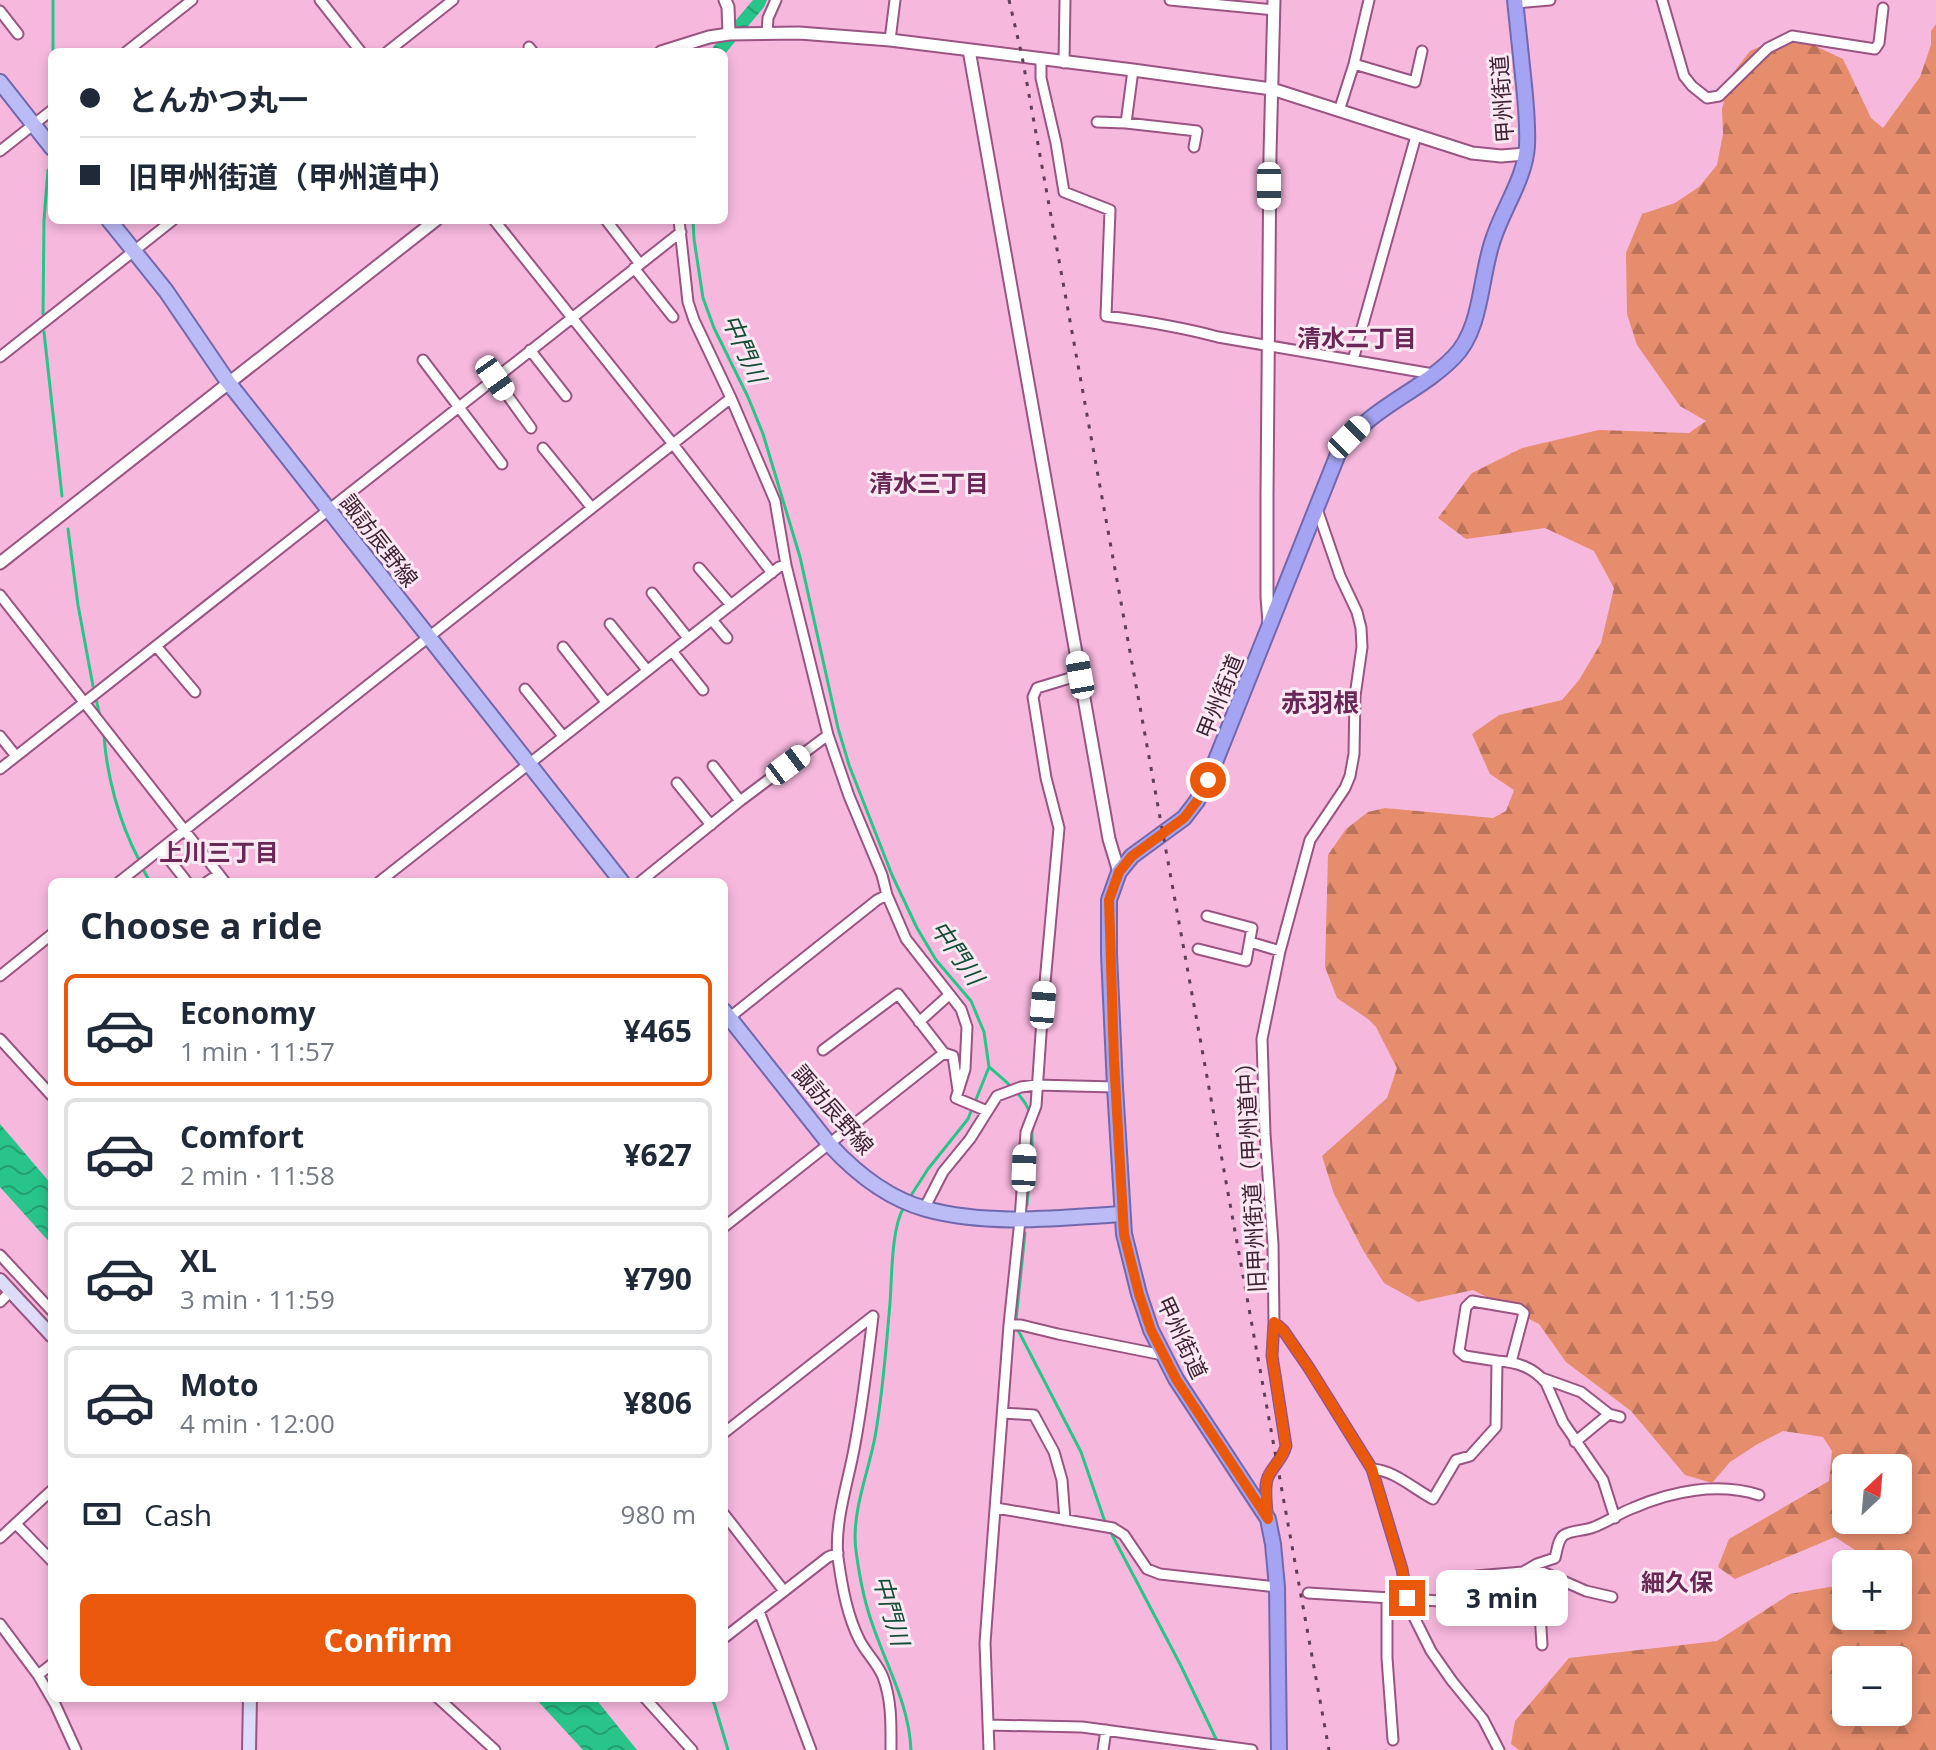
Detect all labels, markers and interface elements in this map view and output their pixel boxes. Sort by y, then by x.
street label: 甲州街道 [1483,54,1519,144]
text: とんかつ丸一 [128,79,308,120]
text: 旧甲州街道（甲州道中） [128,156,458,197]
car [1257,162,1281,210]
water label: 中門川 [715,308,776,390]
district label: 清水二丁目 [1297,321,1417,354]
car [471,351,519,405]
car [1324,412,1374,462]
district label: 清水三丁目 [869,466,989,499]
street label: 諏訪辰野線 [334,487,426,593]
car [1064,649,1096,701]
street label: 甲州街道 [1189,650,1249,742]
district label: 赤羽根 [1281,684,1359,720]
car [762,741,814,789]
route start [1190,762,1226,798]
district label: 上川三丁目 [159,835,279,868]
text: Choose a ride [80,901,322,950]
water label: 中門川 [924,913,994,993]
car [1029,980,1057,1030]
text: Economy [180,992,316,1033]
icon: car [84,994,156,1066]
text: ¥465 [623,1010,692,1051]
text: 1 min · 11:57 [180,1033,335,1069]
street label: 旧甲州街道（甲州道中） [1229,1050,1271,1294]
street label: 諏訪辰野線 [787,1058,881,1160]
text: Comfort [180,1116,304,1157]
icon: car [84,1118,156,1190]
text: ¥627 [623,1134,692,1175]
car [1011,1144,1037,1192]
text: 2 min · 11:58 [180,1157,335,1193]
text: XL [180,1240,217,1281]
icon: car [84,1242,156,1314]
text: ¥790 [623,1258,692,1299]
text: 3 min · 11:59 [180,1281,335,1317]
street label: 甲州街道 [1151,1291,1215,1383]
text: Moto [180,1364,258,1405]
icon: car [84,1366,156,1438]
text: ¥806 [623,1382,692,1423]
text: 4 min · 12:00 [180,1405,335,1441]
north arrow [1832,1454,1912,1534]
map controls [1832,1454,1912,1726]
icon: cash [80,1492,124,1536]
text: Cash [144,1494,212,1535]
text: 980 m [621,1496,696,1532]
button: + [1832,1550,1912,1630]
district label: 細久保 [1641,1565,1713,1598]
callout: 3 min [1435,1570,1567,1626]
water label: 中門川 [866,1571,919,1652]
route end [1389,1580,1425,1616]
text: 3 min [1466,1580,1538,1616]
button: Confirm [80,1594,696,1686]
button: − [1832,1646,1912,1726]

